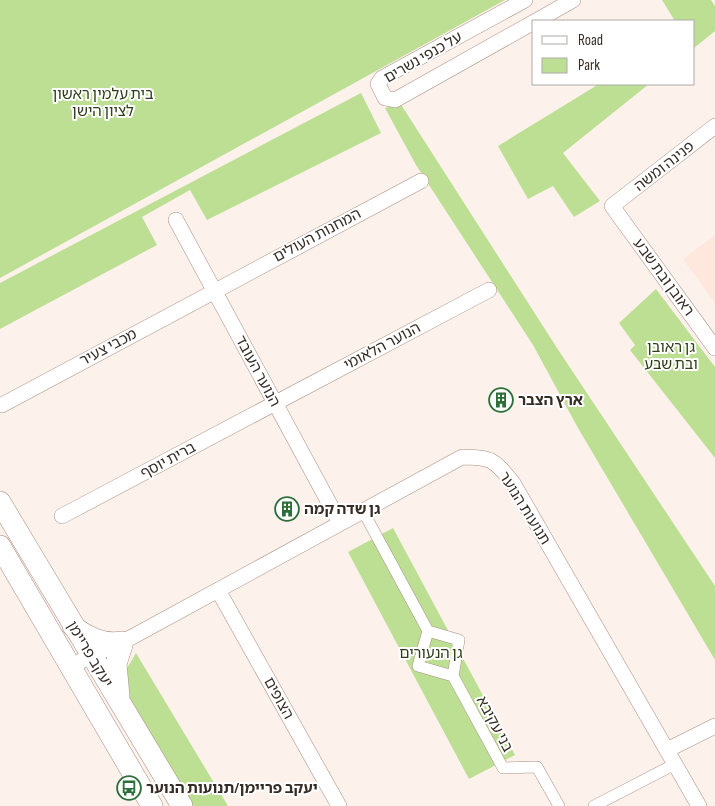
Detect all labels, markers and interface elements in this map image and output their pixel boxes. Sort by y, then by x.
legend [532,20,695,85]
street label: על כנפי נשרים [381,27,466,87]
text: Road [578,31,603,50]
text: Park [578,56,600,75]
park label: בית עלמין ראשון לציון הישן [52,85,154,121]
street label: פנינה ומשה [630,137,698,196]
street label: המחנות העולים [270,204,365,267]
street label: ראובן ובת שבע [629,235,698,320]
street label: הנוער הלאומי [341,318,424,375]
street label: מכבי צעיר [76,324,140,370]
street label: הנוער העובד [231,332,284,410]
park label: גן ראובן ובת שבע [644,338,698,374]
building icon: ארץ הצבר [488,387,514,413]
place label: ארץ הצבר [518,391,583,410]
street label: ברית יוסף [137,438,200,483]
street label: תנועות הנוער [495,468,555,548]
building icon: גן שדה קמה [274,496,300,522]
place label: גן שדה קמה [304,500,380,519]
street label: יעקב פריימן [62,618,117,691]
park label: גן הנעורים [399,644,463,663]
street label: הצופים [259,674,298,723]
street label: בני עקיבא [472,693,517,756]
bus stop icon: יעקב פריימן/תנועות הנוער [116,775,142,801]
place label: יעקב פריימן/תנועות הנוער [146,779,318,798]

